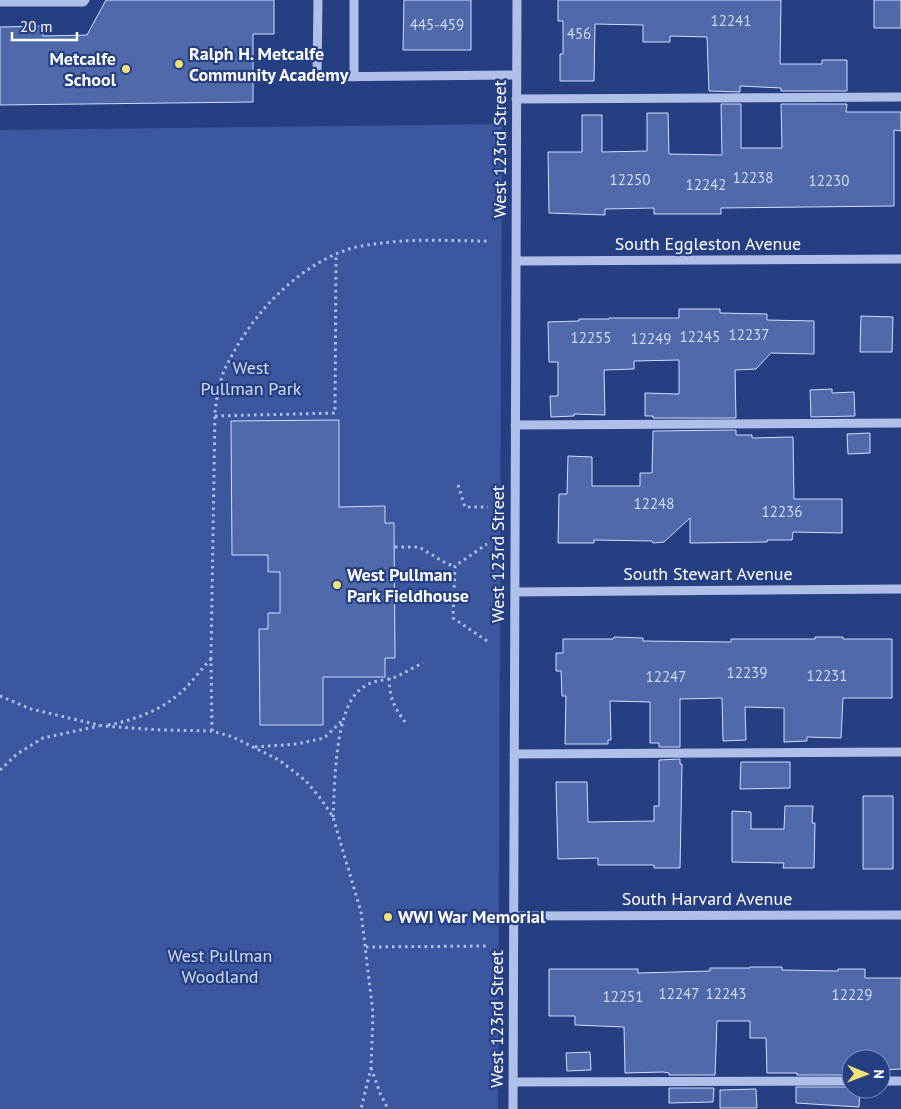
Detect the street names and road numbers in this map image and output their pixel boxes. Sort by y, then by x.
street label: West 123rd Street [488,80,511,218]
street label: South Eggleston Avenue [615,232,801,255]
street label: West 123rd Street [486,485,509,623]
street label: South Stewart Avenue [623,562,793,585]
street label: South Harvard Avenue [622,887,792,910]
street label: West 123rd Street [485,950,508,1088]

